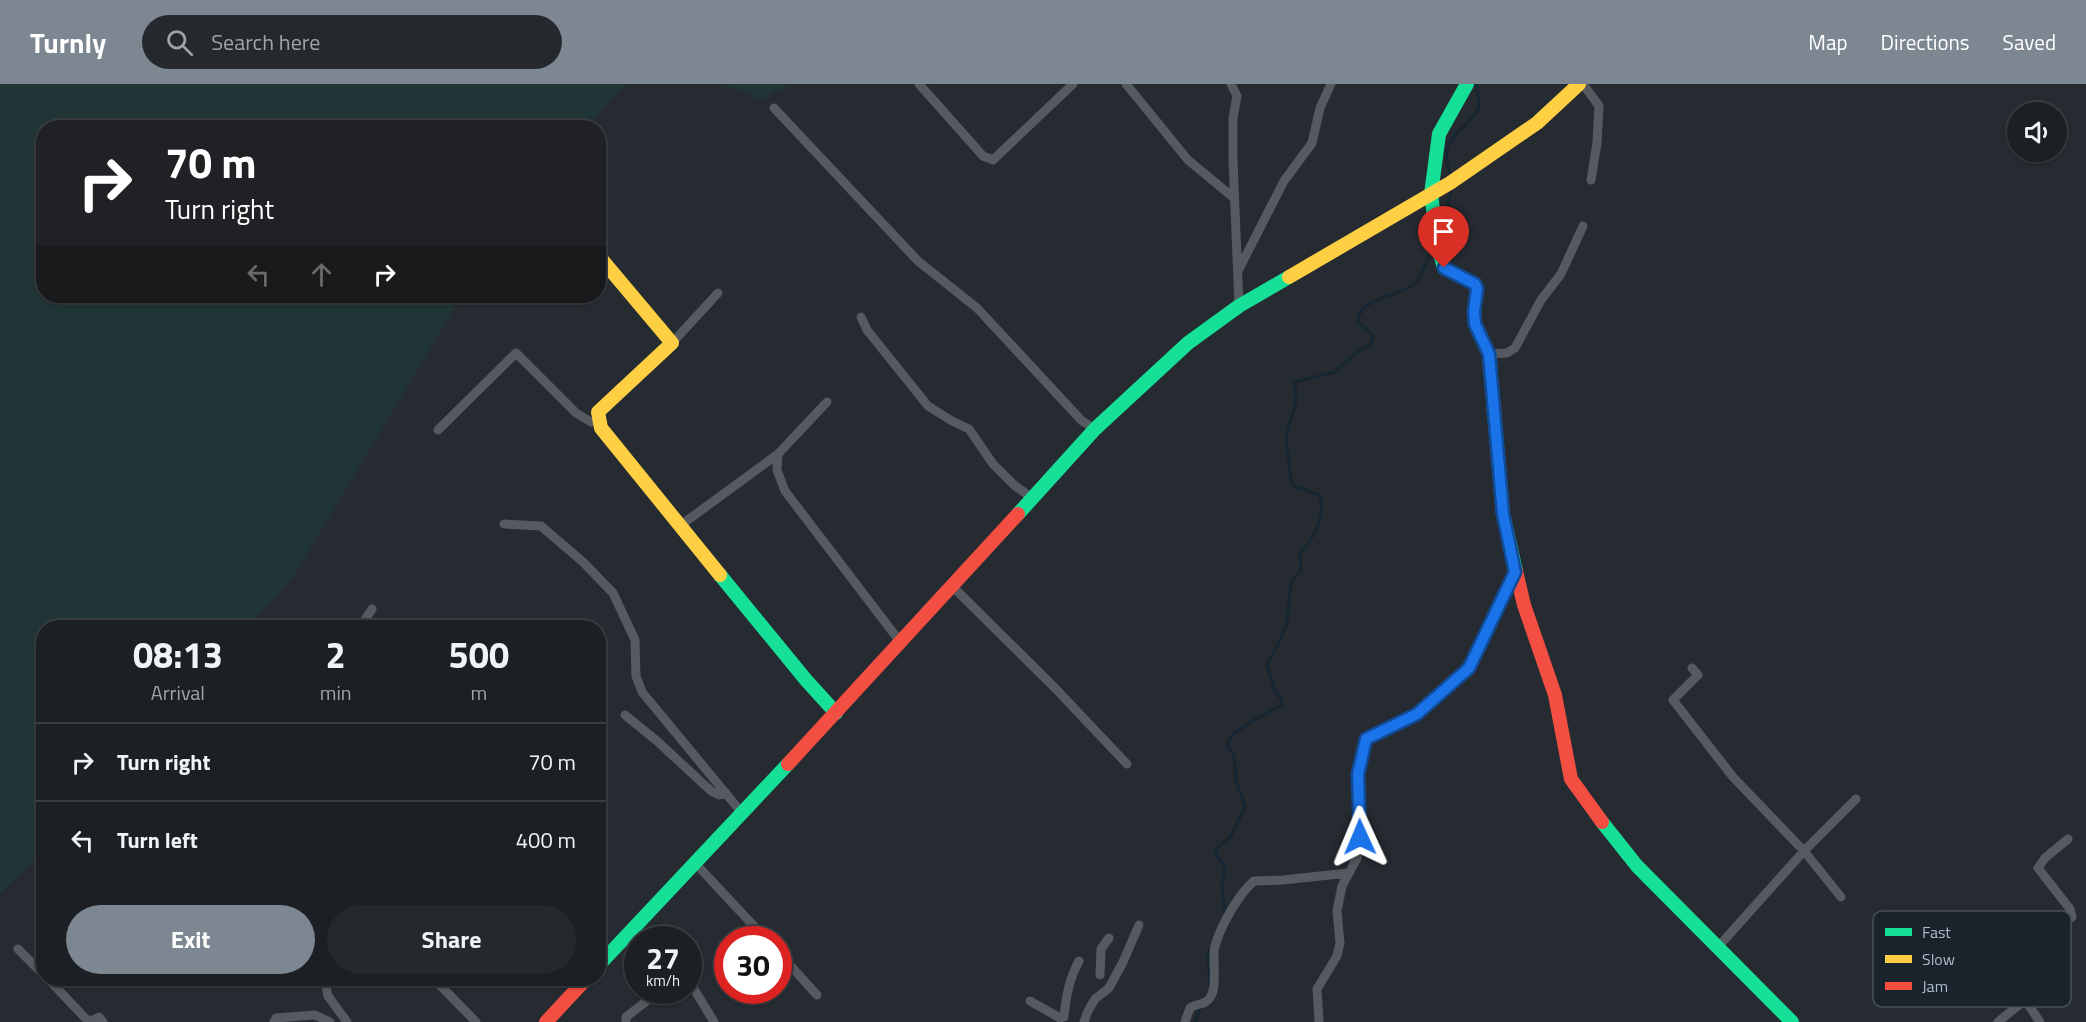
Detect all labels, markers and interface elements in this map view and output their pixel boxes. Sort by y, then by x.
search box [142,15,562,69]
text: Turnly [30,21,106,64]
text: Search here [211,25,320,59]
icon: search [163,26,196,59]
text: Map [1808,26,1848,58]
text: Directions [1881,26,1970,58]
text: Saved [2003,26,2056,58]
map controls [2007,102,2067,162]
button: sound [2007,102,2067,162]
text: 70 m [165,130,257,194]
icon: right [66,144,144,222]
text: Turn right [165,188,274,229]
pin [1418,206,1469,268]
icon: arrive [1427,215,1460,248]
icon: left [242,258,275,291]
icon: ahead [305,258,338,291]
icon: right [368,258,401,291]
text: 08:13 [133,627,223,682]
text: 2 [326,627,346,682]
text: 500 [449,627,509,682]
text: Arrival [151,677,205,708]
text: min [320,677,352,708]
text: m [470,677,487,708]
text: Turn right [117,745,211,779]
text: 70 m [528,745,576,779]
icon: right [66,746,99,779]
position arrow [1328,805,1392,869]
text: Turn left [117,823,198,857]
text: 400 m [516,823,576,857]
icon: left [66,824,99,857]
button: Exit [66,905,315,974]
button: Share [327,905,576,974]
legend [1873,911,2071,1007]
text: Fast [1922,920,1951,944]
speed limit sign: 30 [714,926,792,1004]
text: 27 [646,935,680,981]
text: Slow [1922,947,1955,971]
text: km/h [646,969,680,992]
text: Jam [1922,974,1948,998]

